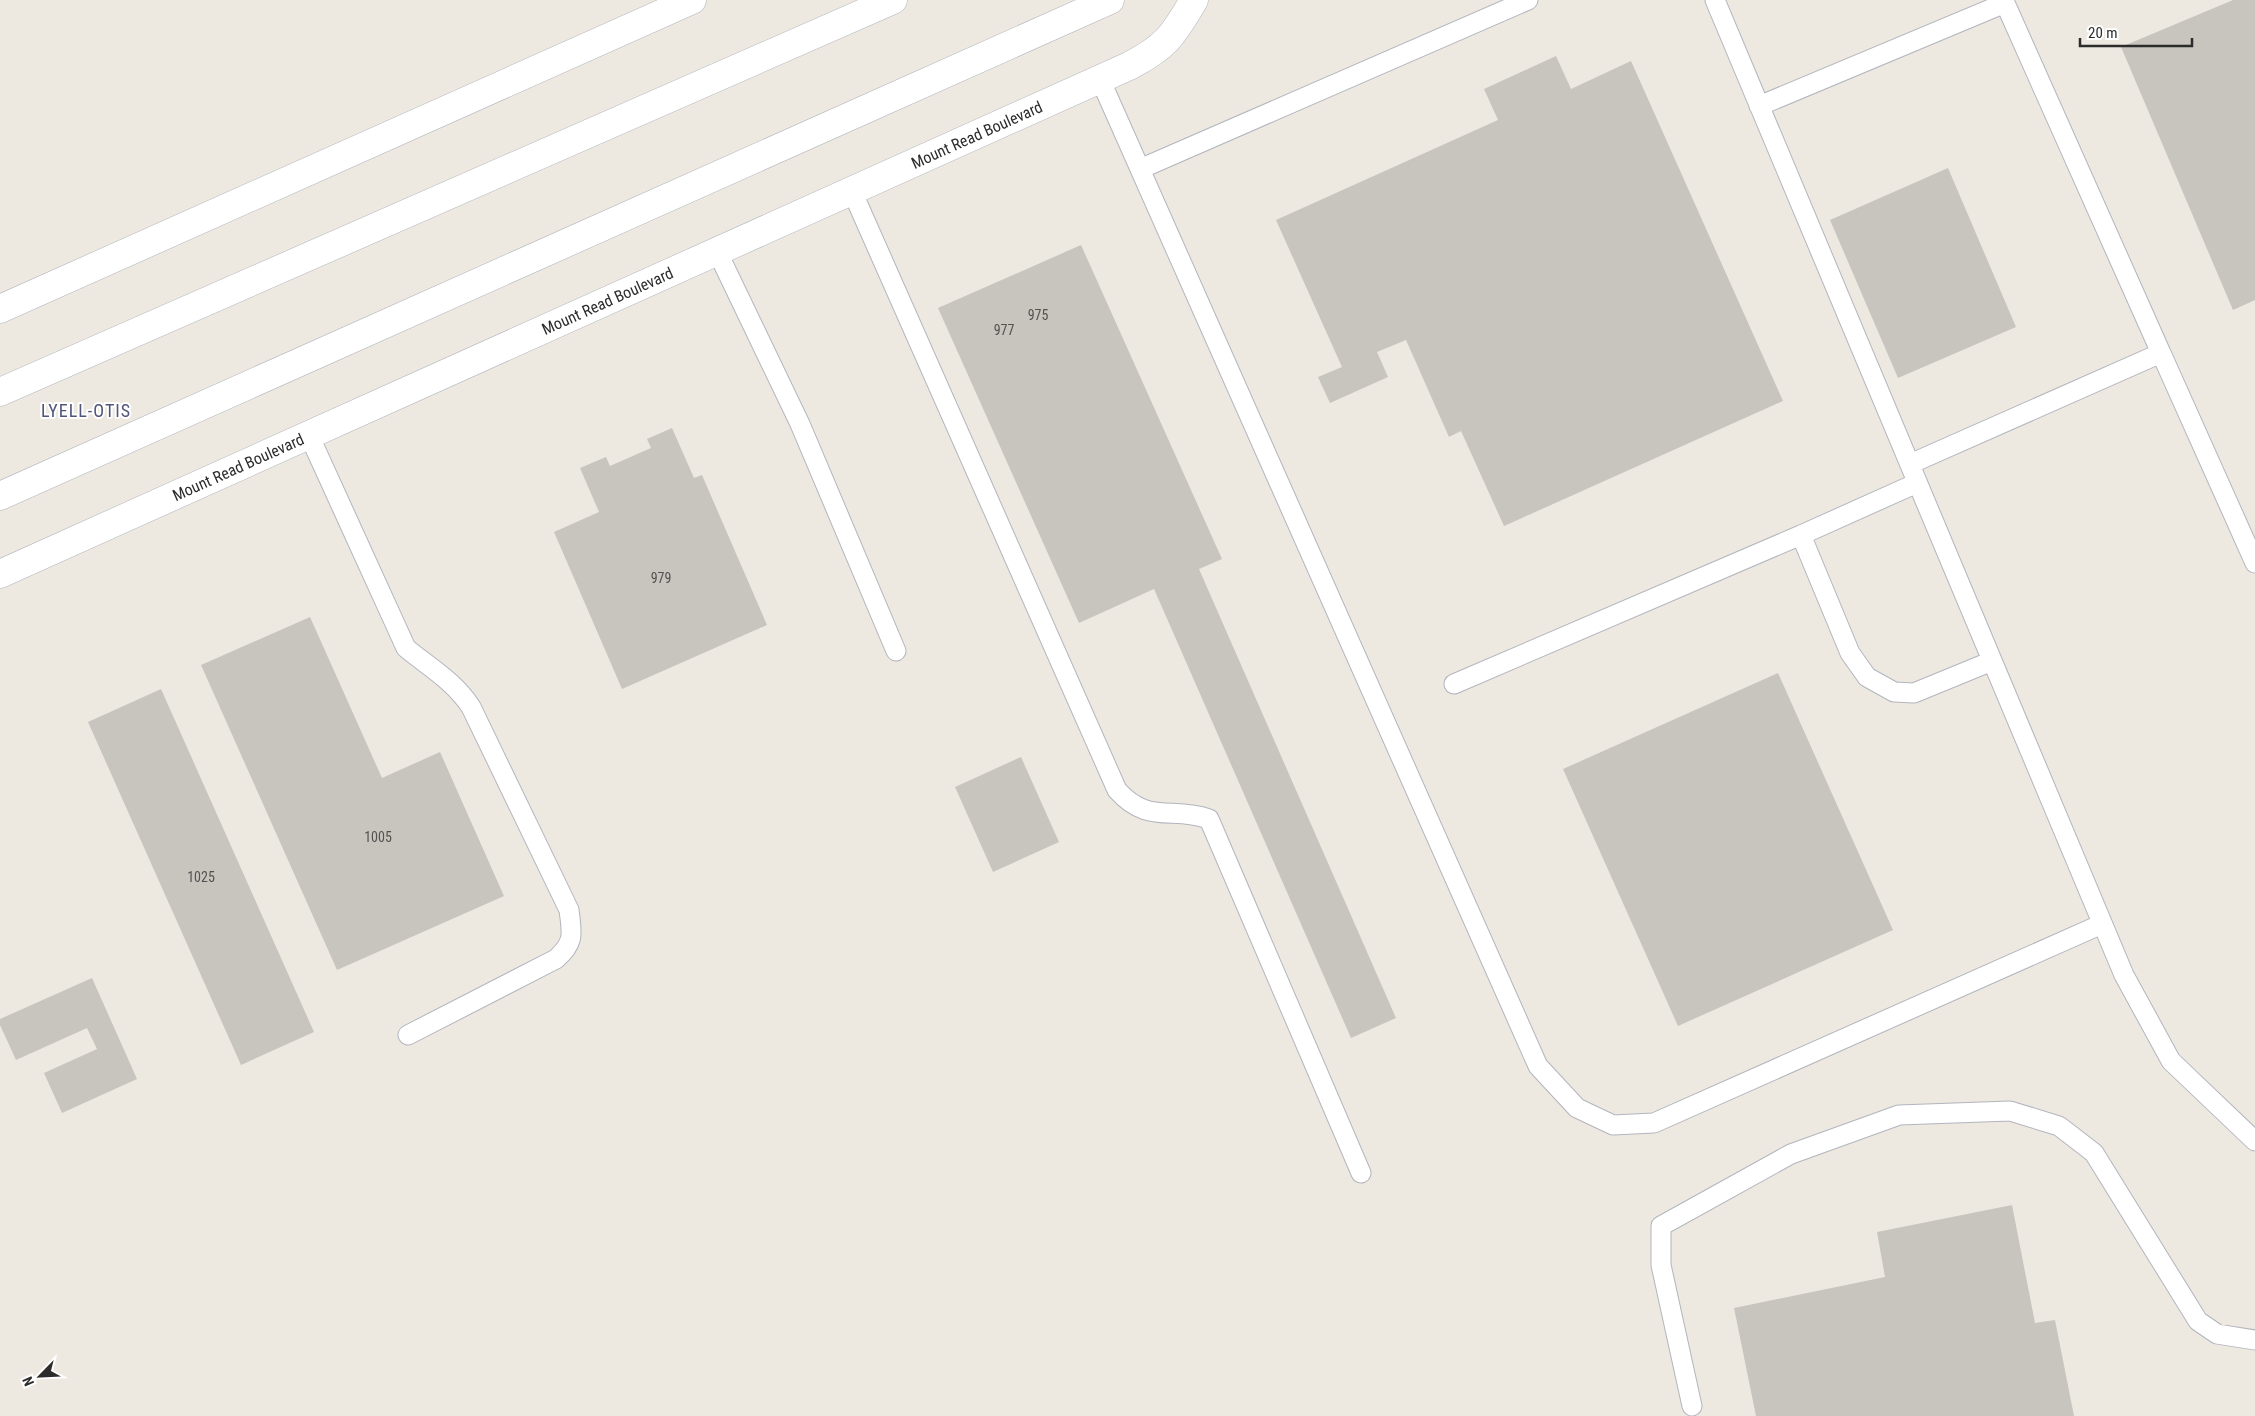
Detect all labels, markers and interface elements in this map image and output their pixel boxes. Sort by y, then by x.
scale bar [2080,15,2192,47]
text: 20 m [2088,24,2118,42]
street label: Mount Read Boulevard [908,97,1045,172]
street label: Mount Read Boulevard [539,263,676,339]
house number: 975 [1028,307,1048,323]
house number: 977 [994,322,1014,338]
district label: LYELL-OTIS [41,400,131,421]
street label: Mount Read Boulevard [169,429,307,505]
house number: 979 [651,570,671,586]
house number: 1005 [364,829,392,845]
house number: 1025 [187,869,215,885]
north arrow [15,1351,65,1401]
text: N [19,1374,37,1388]

